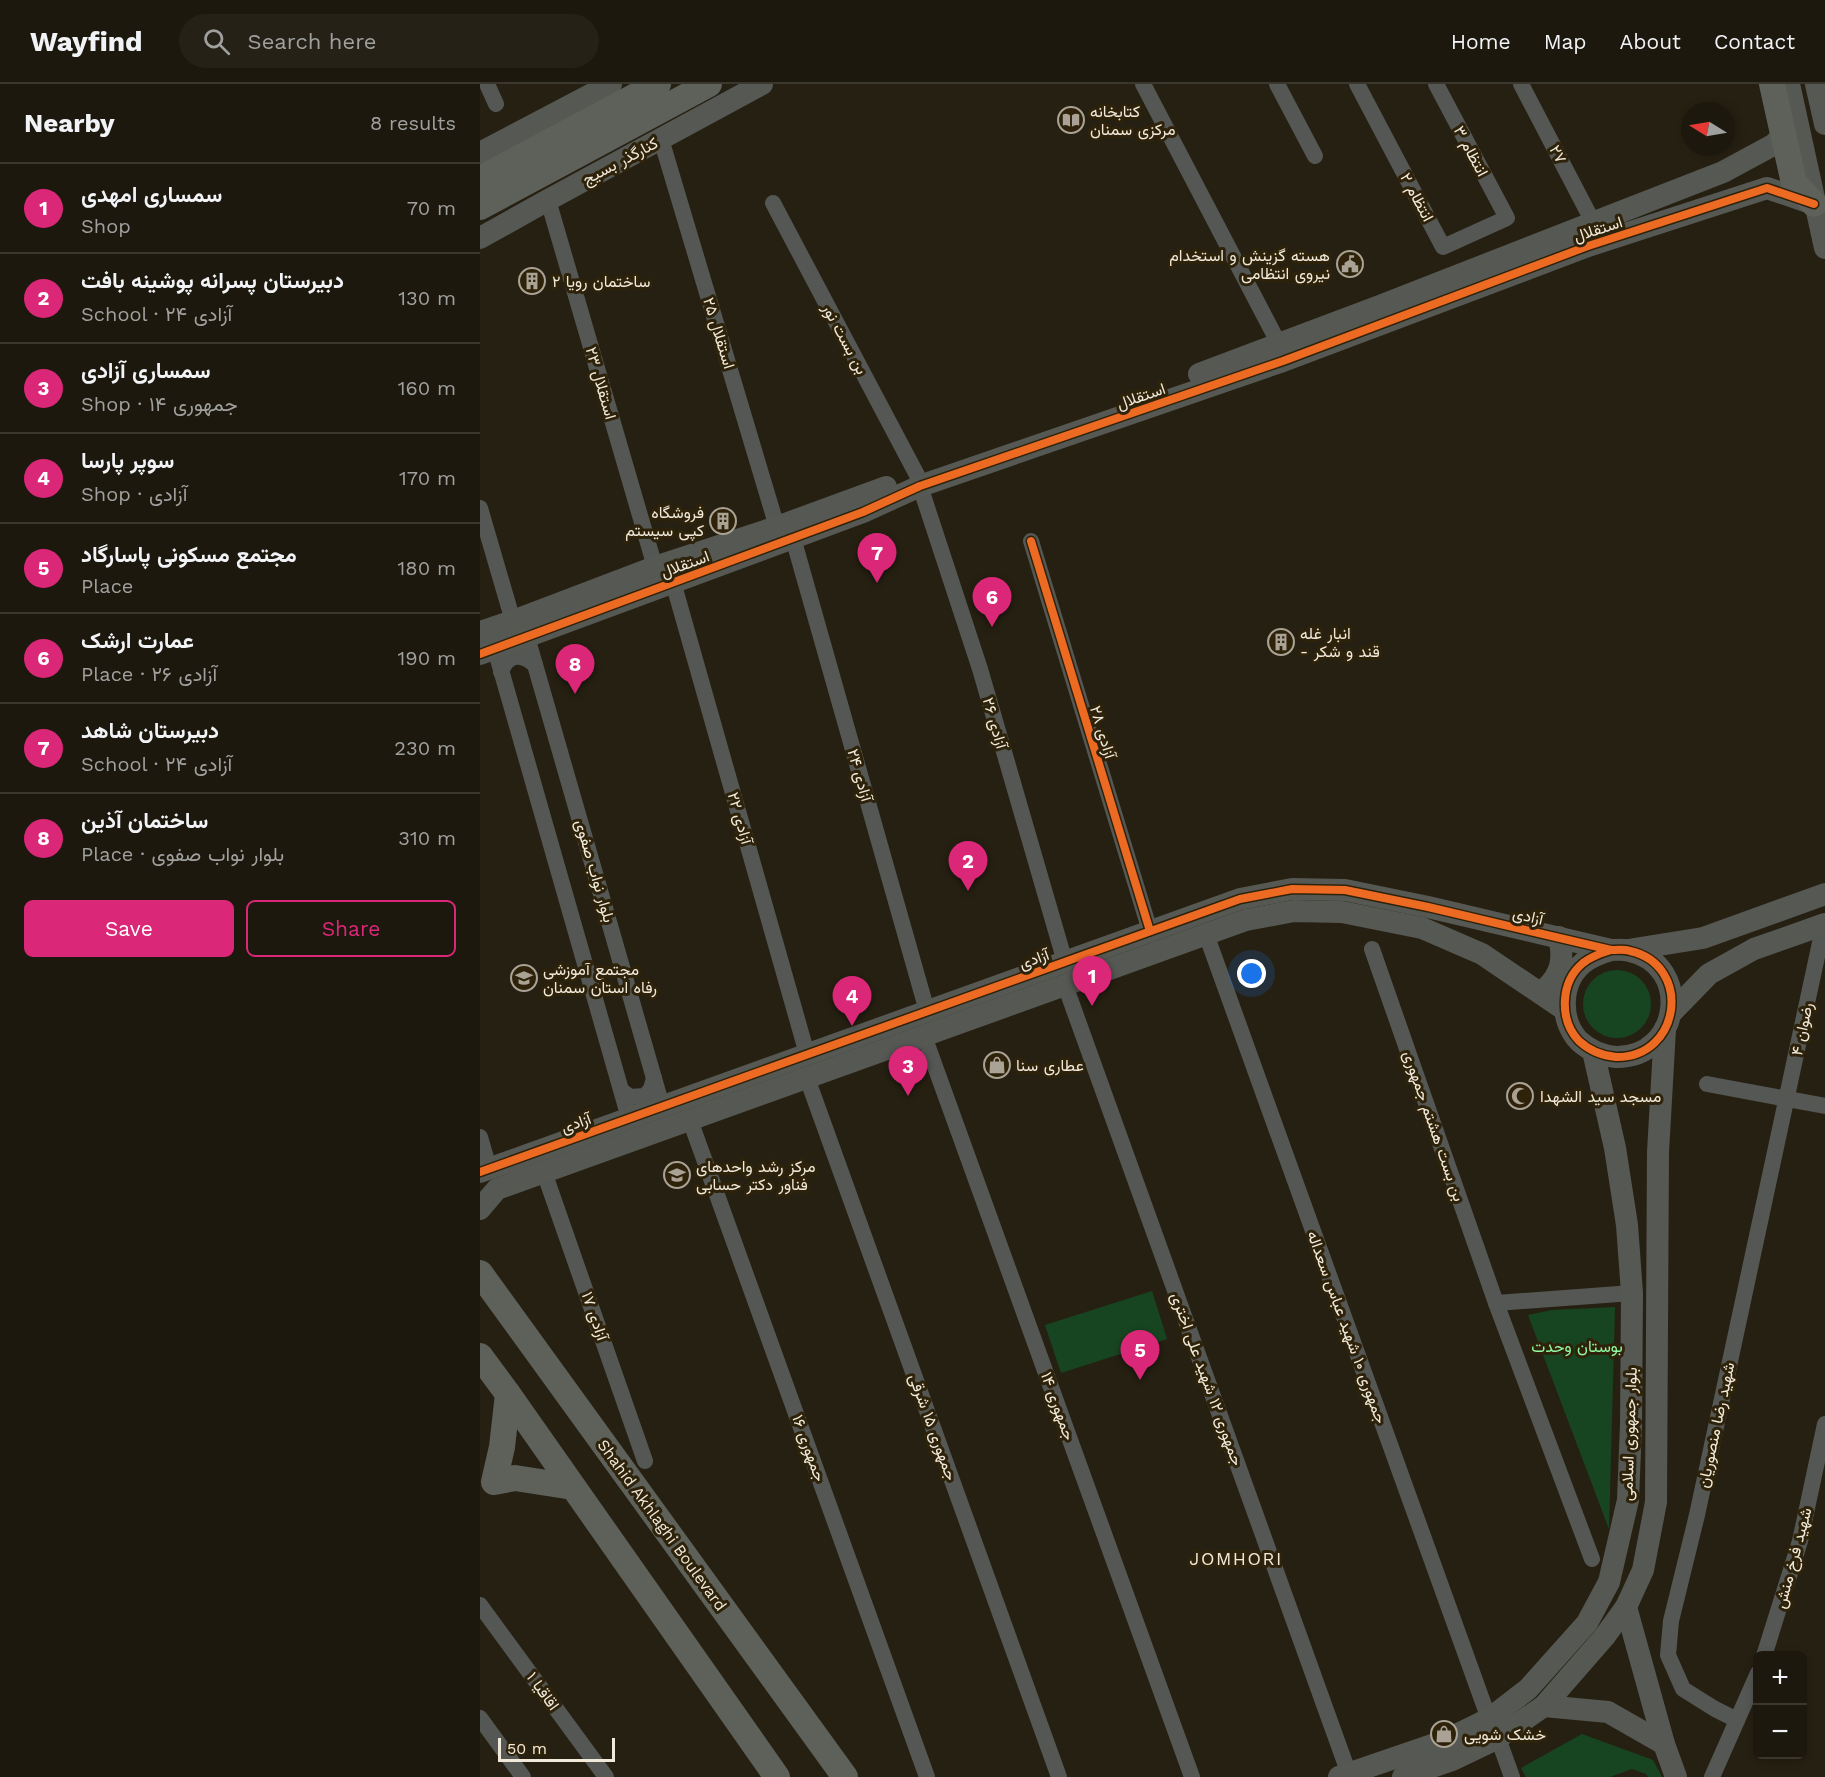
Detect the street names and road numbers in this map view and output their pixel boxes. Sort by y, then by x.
street label: انتظام ۳ [1449,122,1492,180]
street label: کنارگذر بسیج [579,133,662,191]
street label: ۲۷ [1545,142,1571,166]
street label: انتظام ۲ [1395,169,1438,225]
street label: استقلال [1571,212,1625,246]
street label: استقلال ۲۵ [699,295,739,371]
street label: بن بست نور [817,299,872,378]
street label: استقلال ۲۳ [582,344,620,422]
street label: استقلال [1114,379,1168,413]
street label: استقلال [658,546,712,582]
street label: آزادی ۲۶ [978,695,1012,752]
street label: آزادی ۲۸ [1085,703,1120,762]
street label: آزادی ۲۴ [843,747,877,805]
street label: آزادی ۲۲ [723,790,757,848]
street label: بلوار نواب صفوی [570,817,619,925]
street label: آزادی [1511,903,1546,930]
street label: آزادی [1016,944,1053,974]
street label: رضوان ۴ [1787,1001,1818,1058]
street label: بن بست هشتم جمهوری [1398,1048,1469,1204]
street label: آزادی [558,1108,595,1138]
street label: جمهوری ۱۰ شهید عباس سعداله [1302,1228,1391,1427]
street label: آزادی ۱۷ [577,1289,613,1344]
street label: جمهوری ۱۲ شهید علی اختری [1166,1290,1247,1469]
street label: شهید رضا منصوریان [1693,1360,1740,1490]
street label: بلوار جمهوری اسلامی [1617,1367,1642,1501]
street label: جمهوری ۱۴ [1036,1369,1079,1443]
street label: جمهوری ۱۵ شرقی [904,1371,961,1484]
street label: جمهوری ۱۶ [787,1412,830,1485]
street label: Shahid Akhlaghi Boulevard [593,1436,731,1614]
street label: شهید فرخ منش [1770,1505,1818,1611]
street label: اقاقیا ۱ [523,1668,563,1714]

